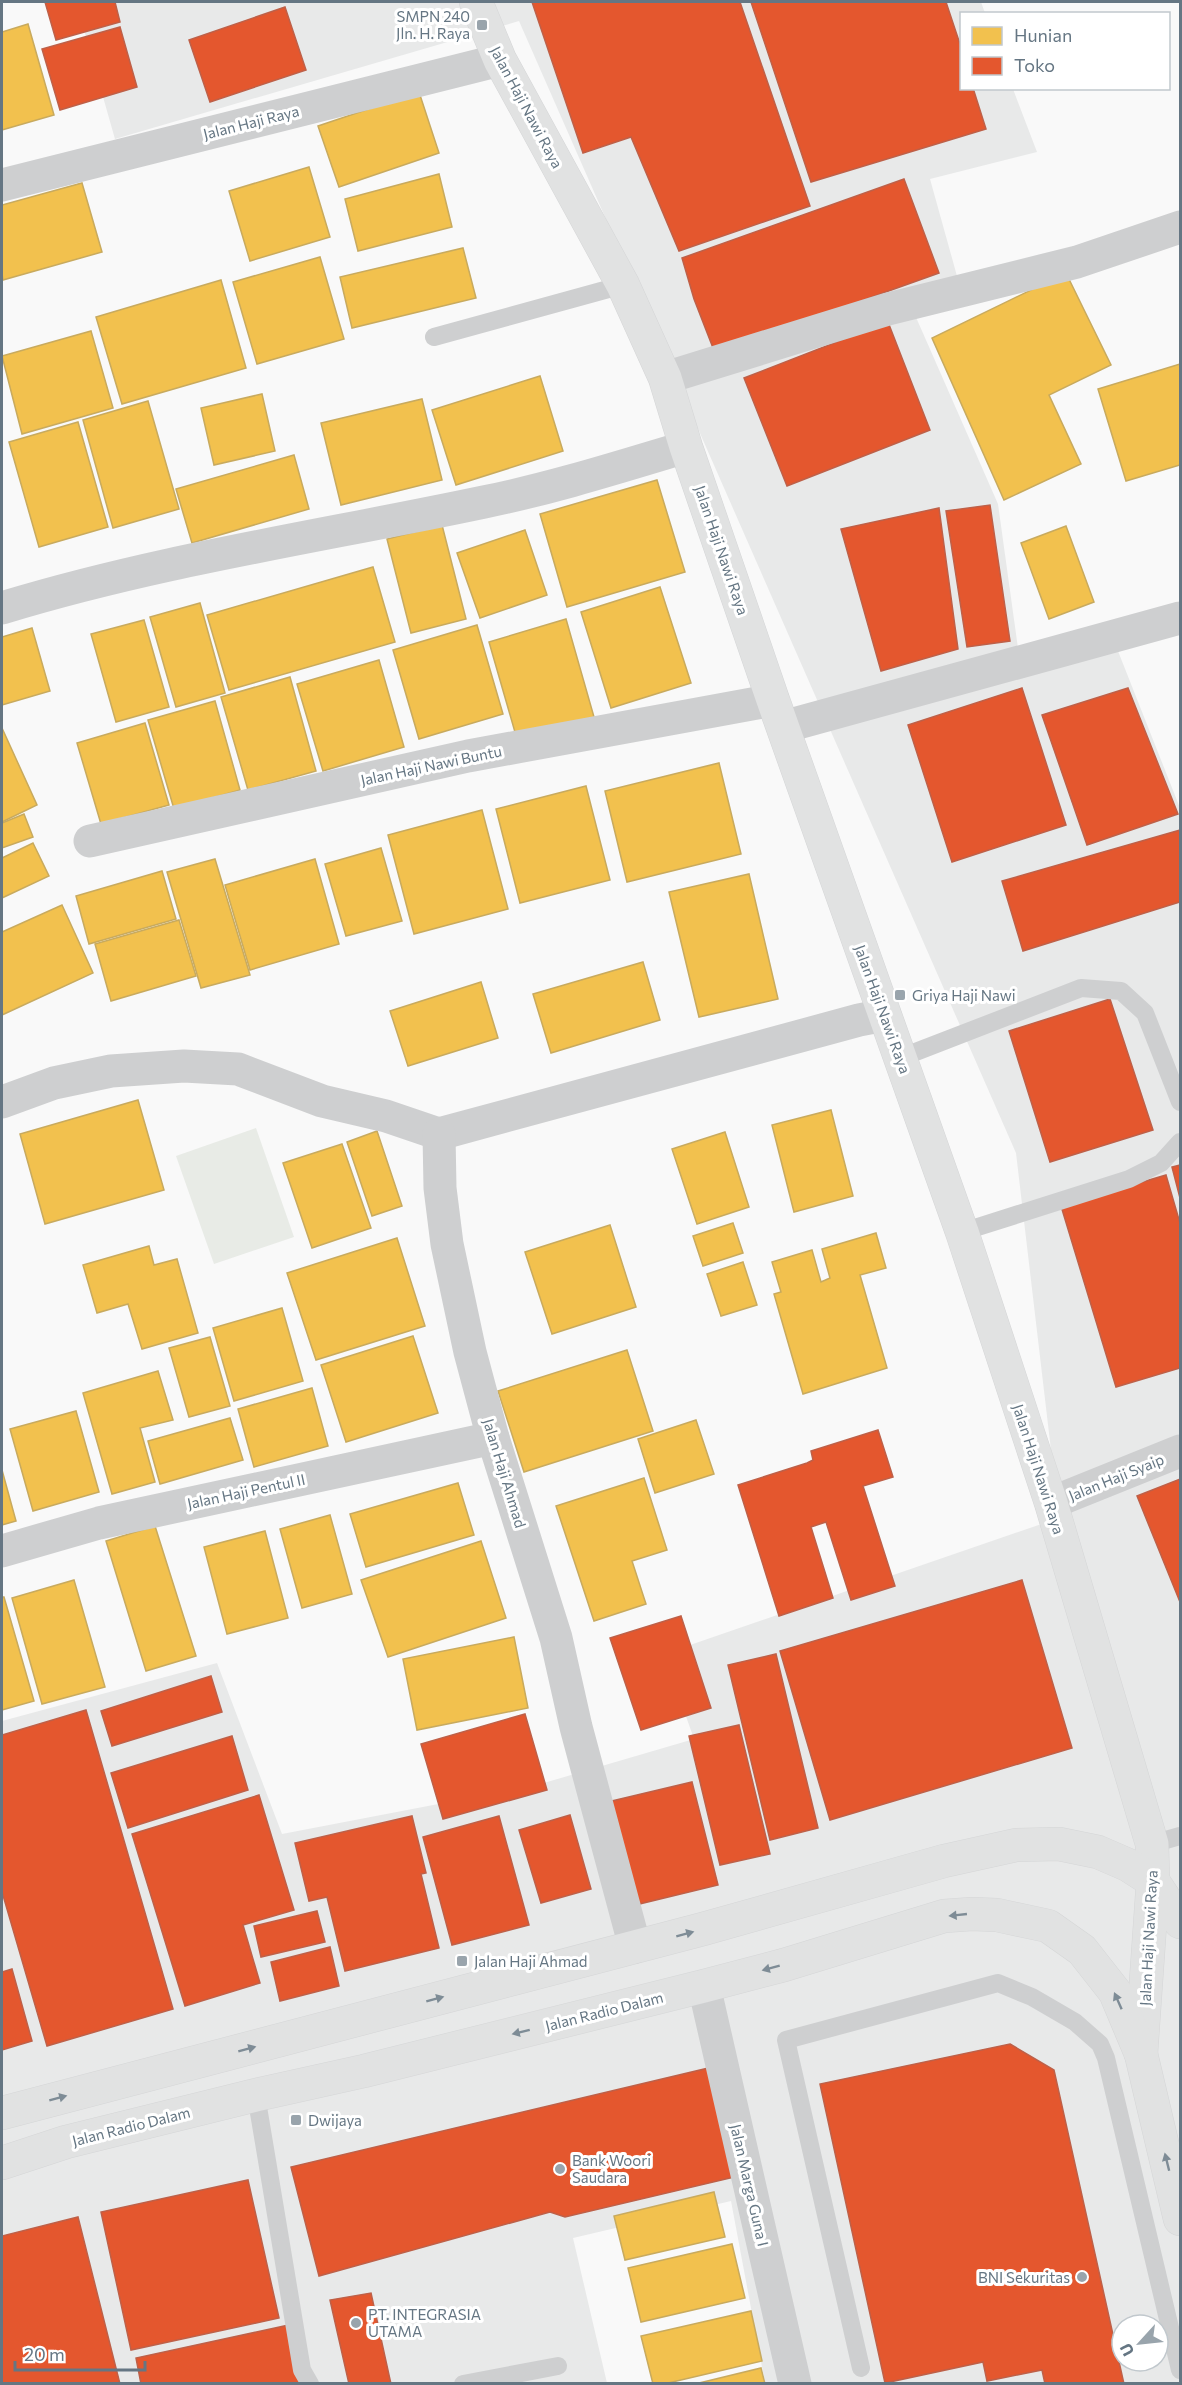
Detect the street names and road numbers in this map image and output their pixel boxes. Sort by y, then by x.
street label: Jalan Haji Nawi Raya [487,43,567,171]
street label: Jalan Haji Raya [201,101,301,143]
street label: Jalan Haji Nawi Raya [691,483,753,617]
street label: Jalan Haji Nawi Buntu [359,741,503,789]
street label: Jalan Haji Nawi Raya [851,942,915,1076]
street label: Jalan Haji Nawi Raya [1009,1402,1069,1536]
street label: Jalan Haji Ahmad [480,1416,530,1530]
street label: Jalan Haji Syaip [1066,1450,1167,1504]
street label: Jalan Haji Pentul II [185,1470,307,1512]
street label: Jalan Haji Nawi Raya [1135,1870,1161,2006]
street label: Jalan Radio Dalam [543,1988,665,2034]
street label: Jalan Radio Dalam [70,2103,192,2149]
street label: Jalan Marga Guna I [727,2122,773,2248]

